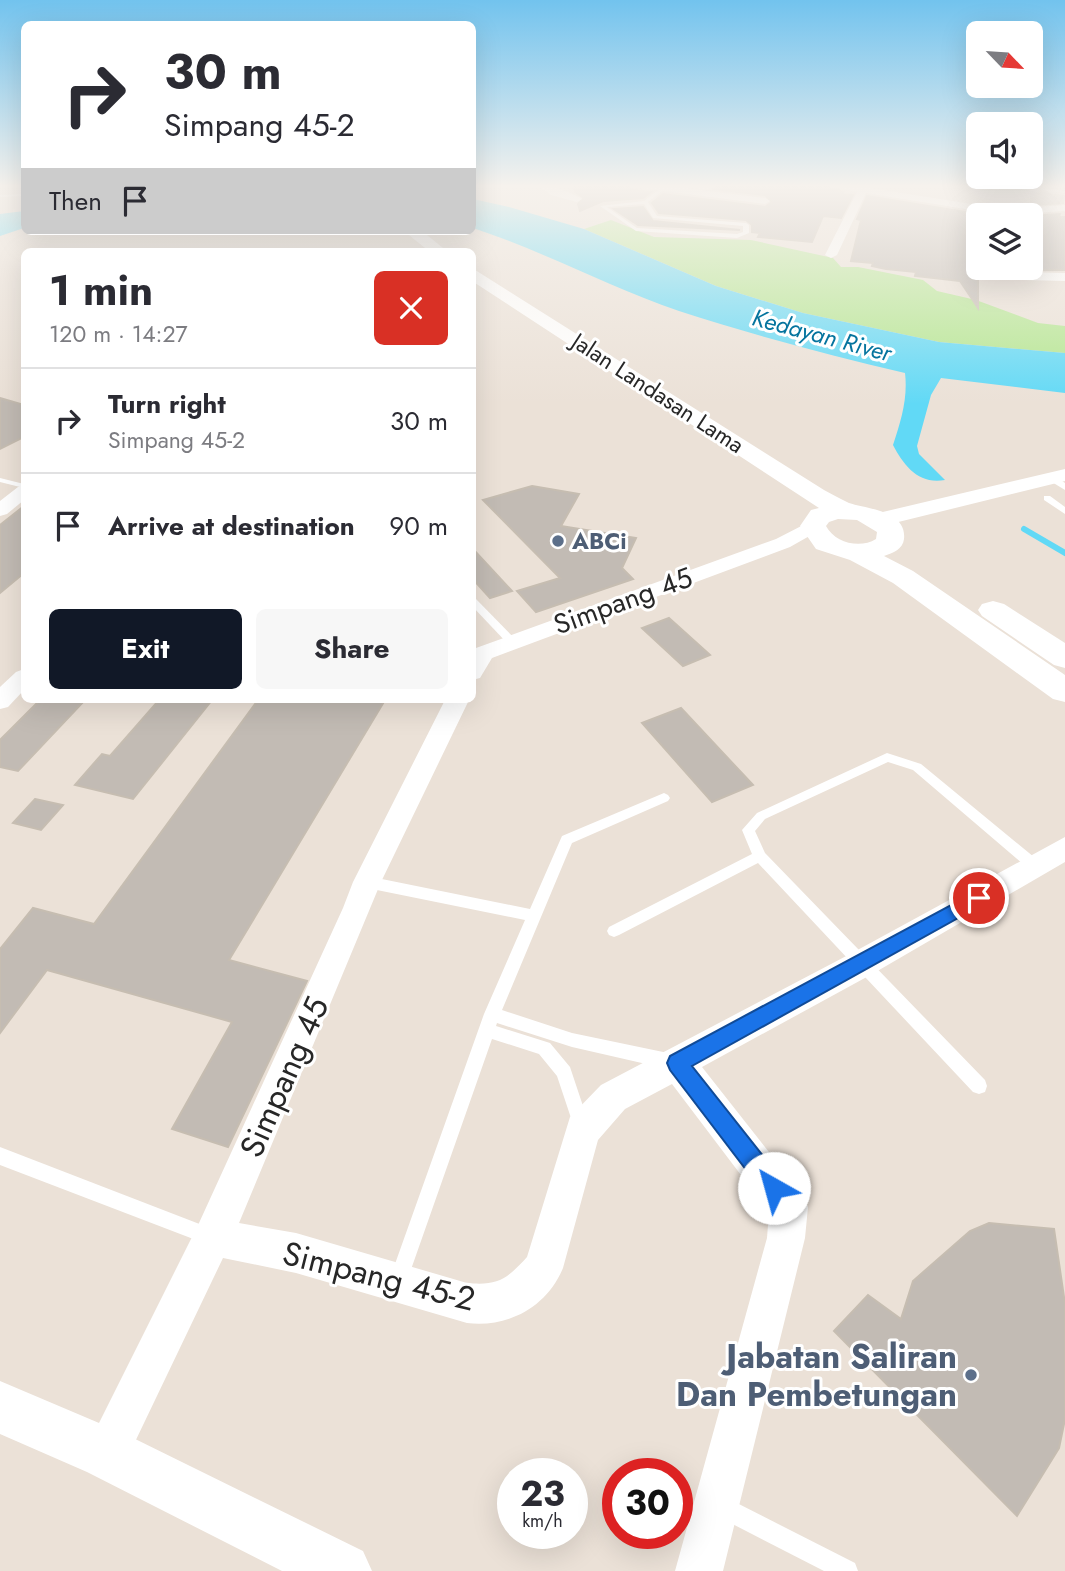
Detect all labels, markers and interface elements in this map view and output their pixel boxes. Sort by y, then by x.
north arrow [966,21,1043,98]
map controls [966,21,1043,280]
text: 30 m [164,37,282,107]
icon: right [49,49,140,140]
text: Simpang 45-2 [164,102,355,148]
button: sound [966,112,1043,189]
text: Then [49,182,102,220]
icon: arrive [116,182,154,220]
button: layers [966,203,1043,280]
text: 1 min [49,260,153,321]
button: close [374,271,448,345]
water label: Kedayan River [749,300,897,371]
text: 120 m · 14:27 [49,317,188,351]
street label: Jalan Landasan Lama [563,323,751,462]
text: Turn right [108,385,226,423]
icon: right [49,402,87,440]
text: 30 m [390,402,448,440]
text: Simpang 45-2 [108,423,245,457]
icon: arrive [49,507,87,545]
text: Arrive at destination [108,507,355,545]
text: 90 m [389,507,448,545]
place label: ABCi [571,524,627,558]
marker: ABCi [550,533,566,549]
street label: Simpang 45 [548,557,698,645]
button: Exit [49,609,242,689]
button: Share [256,609,448,689]
pin [949,868,1009,928]
icon: arrive [960,879,998,917]
street label: Simpang 45 [228,989,340,1165]
position arrow [737,1151,811,1225]
street label: Simpang 45-2 [278,1229,480,1323]
place label: Jabatan Saliran Dan Pembetungan [676,1333,957,1418]
marker: Jabatan Saliran Dan Pembetungan [963,1367,979,1383]
speed limit sign: 30 [602,1458,693,1549]
text: 23 [520,1469,565,1519]
text: km/h [522,1508,563,1534]

